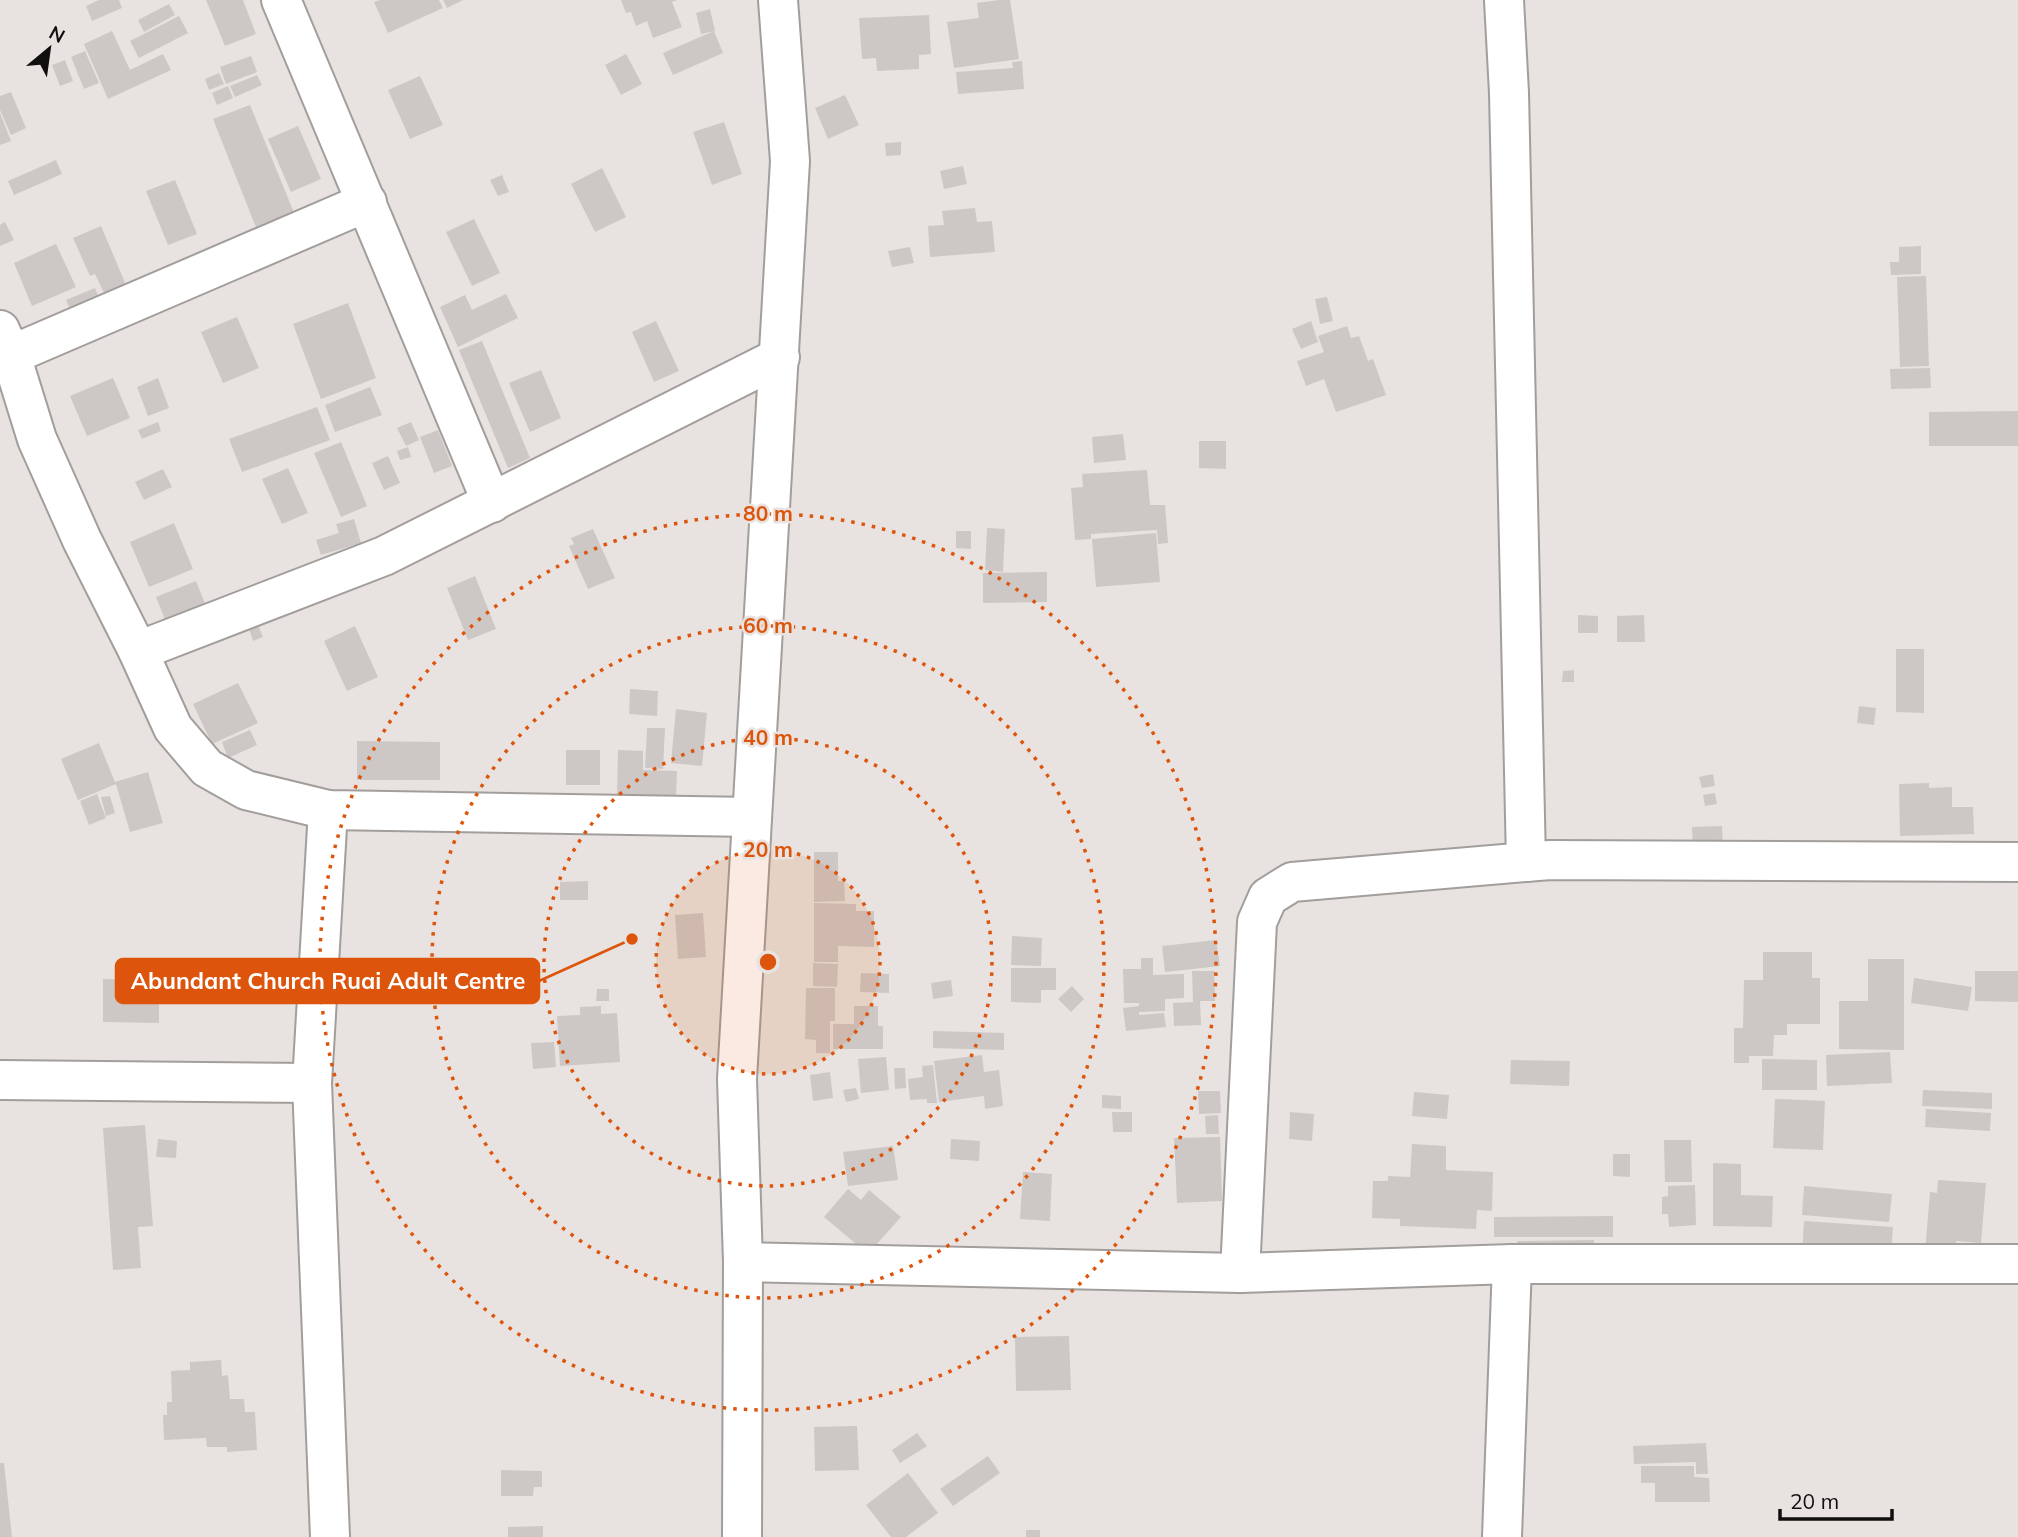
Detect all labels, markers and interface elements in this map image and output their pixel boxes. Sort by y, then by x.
north arrow [14,14,84,84]
text: N [45,20,69,48]
text: 80 m [743,500,793,526]
text: 60 m [743,612,793,638]
text: 40 m [743,724,793,750]
text: 20 m [743,836,793,862]
centre of rings [756,950,780,974]
callout: Abundant Church Ruai Adult Centre [116,959,539,1003]
text: Abundant Church Ruai Adult Centre [131,966,525,995]
scale bar [1780,1478,1892,1522]
text: 20 m [1790,1488,1839,1514]

